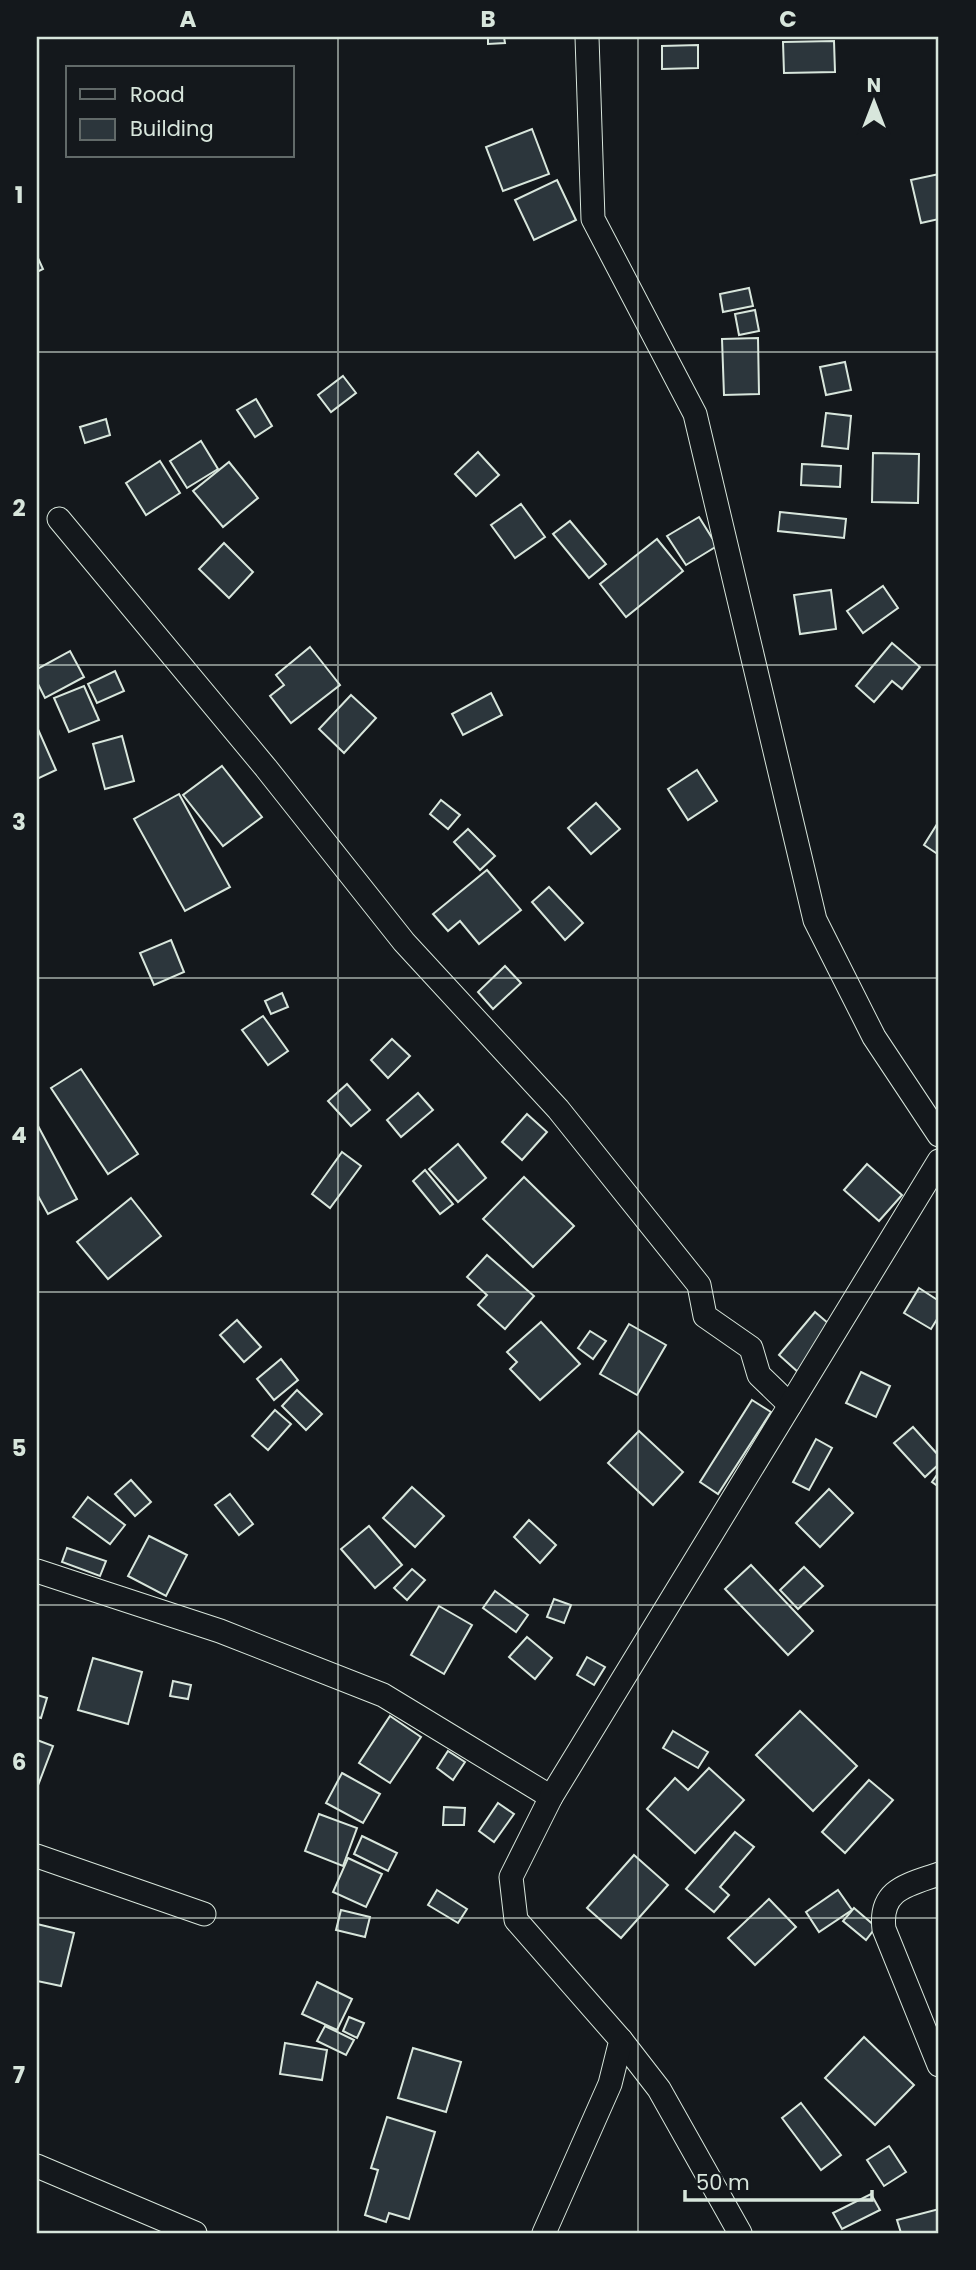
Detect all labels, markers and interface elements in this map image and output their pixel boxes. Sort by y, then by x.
text: A [180,3,197,35]
text: B [480,3,496,35]
text: C [779,3,797,35]
legend [66,66,294,158]
north arrow [839,66,909,136]
text: N [867,72,881,99]
text: Road [130,80,185,109]
text: Building [130,114,214,143]
text: 1 [15,179,23,211]
text: 2 [12,492,26,524]
text: 3 [12,806,26,838]
text: 4 [11,1119,27,1151]
text: 5 [12,1432,26,1464]
text: 6 [12,1746,26,1778]
text: 7 [13,2059,25,2091]
scale bar [685,2158,873,2202]
text: 50 m [696,2168,750,2197]

